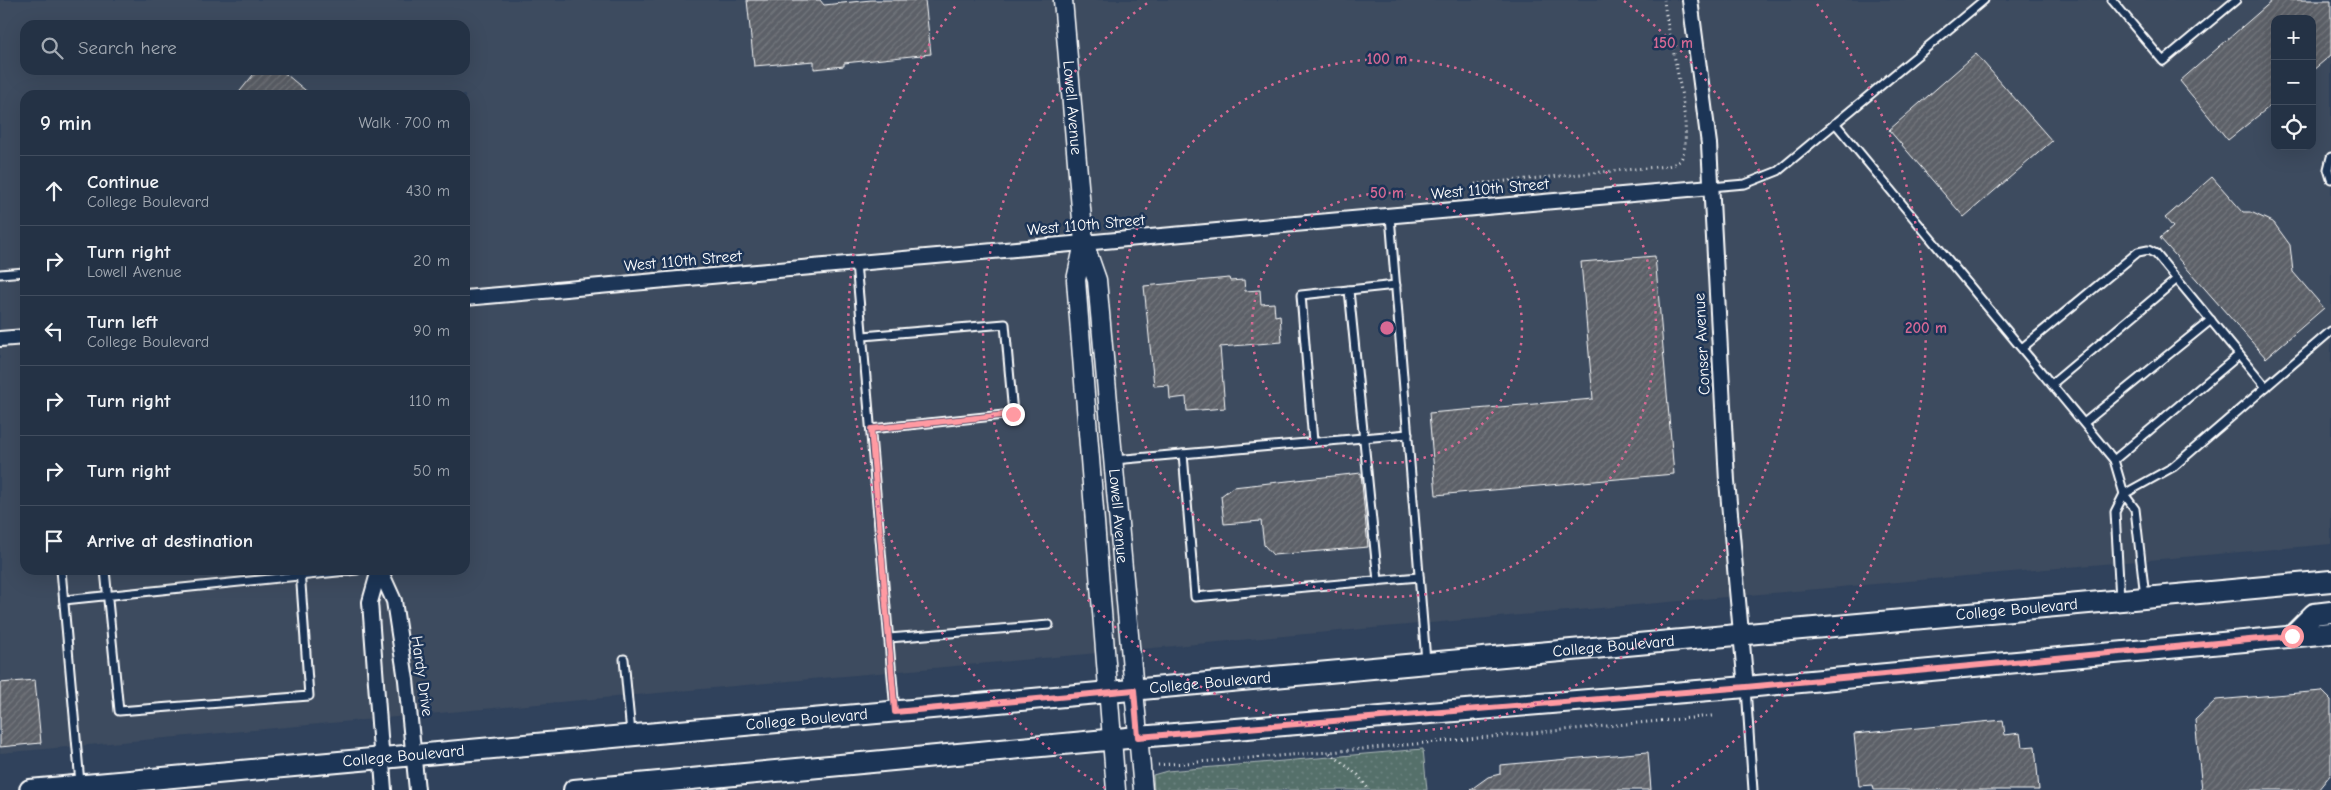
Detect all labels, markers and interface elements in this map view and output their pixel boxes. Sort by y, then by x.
map controls [2271,15,2316,150]
button: + [2271,15,2316,60]
search box [20,20,470,75]
icon: search [38,34,66,62]
text: 150 m [1653,34,1693,52]
text: Search here [78,37,177,59]
text: 100 m [1367,50,1407,68]
street label: Lowell Avenue [1059,60,1085,155]
button: − [2271,60,2316,105]
button: locate [2271,105,2316,150]
text: 9 min [40,111,92,135]
text: Walk · 700 m [359,114,450,132]
text: Continue [87,171,159,193]
street label: West 110th Street [1430,175,1550,203]
icon: ahead [40,177,68,205]
text: 430 m [406,182,450,200]
text: 50 m [1370,184,1404,202]
text: College Boulevard [87,193,209,211]
street label: West 110th Street [1026,211,1146,239]
text: Turn right [87,241,171,263]
icon: right [40,247,68,275]
street label: West 110th Street [623,247,743,275]
text: 20 m [413,252,450,270]
text: Lowell Avenue [87,263,181,281]
street label: Conser Avenue [1690,293,1714,395]
text: Turn left [87,311,158,333]
icon: left [40,317,68,345]
centre of rings [1378,319,1396,337]
text: 200 m [1905,319,1947,337]
text: 90 m [413,322,450,340]
text: College Boulevard [87,333,209,351]
icon: right [40,387,68,415]
text: Turn right [87,390,171,412]
text: 110 m [409,392,450,410]
route end [1002,403,1025,426]
icon: right [40,457,68,485]
text: Turn right [87,460,171,482]
text: 50 m [413,462,450,480]
street label: Lowell Avenue [1105,468,1131,564]
icon: arrive [40,527,68,555]
text: Arrive at destination [87,530,253,552]
street label: College Boulevard [1955,595,2079,624]
route start [2281,625,2304,648]
street label: College Boulevard [1552,632,1675,661]
street label: Hardy Drive [407,635,437,717]
street label: College Boulevard [1148,668,1272,697]
street label: College Boulevard [745,705,869,734]
street label: College Boulevard [342,742,465,771]

